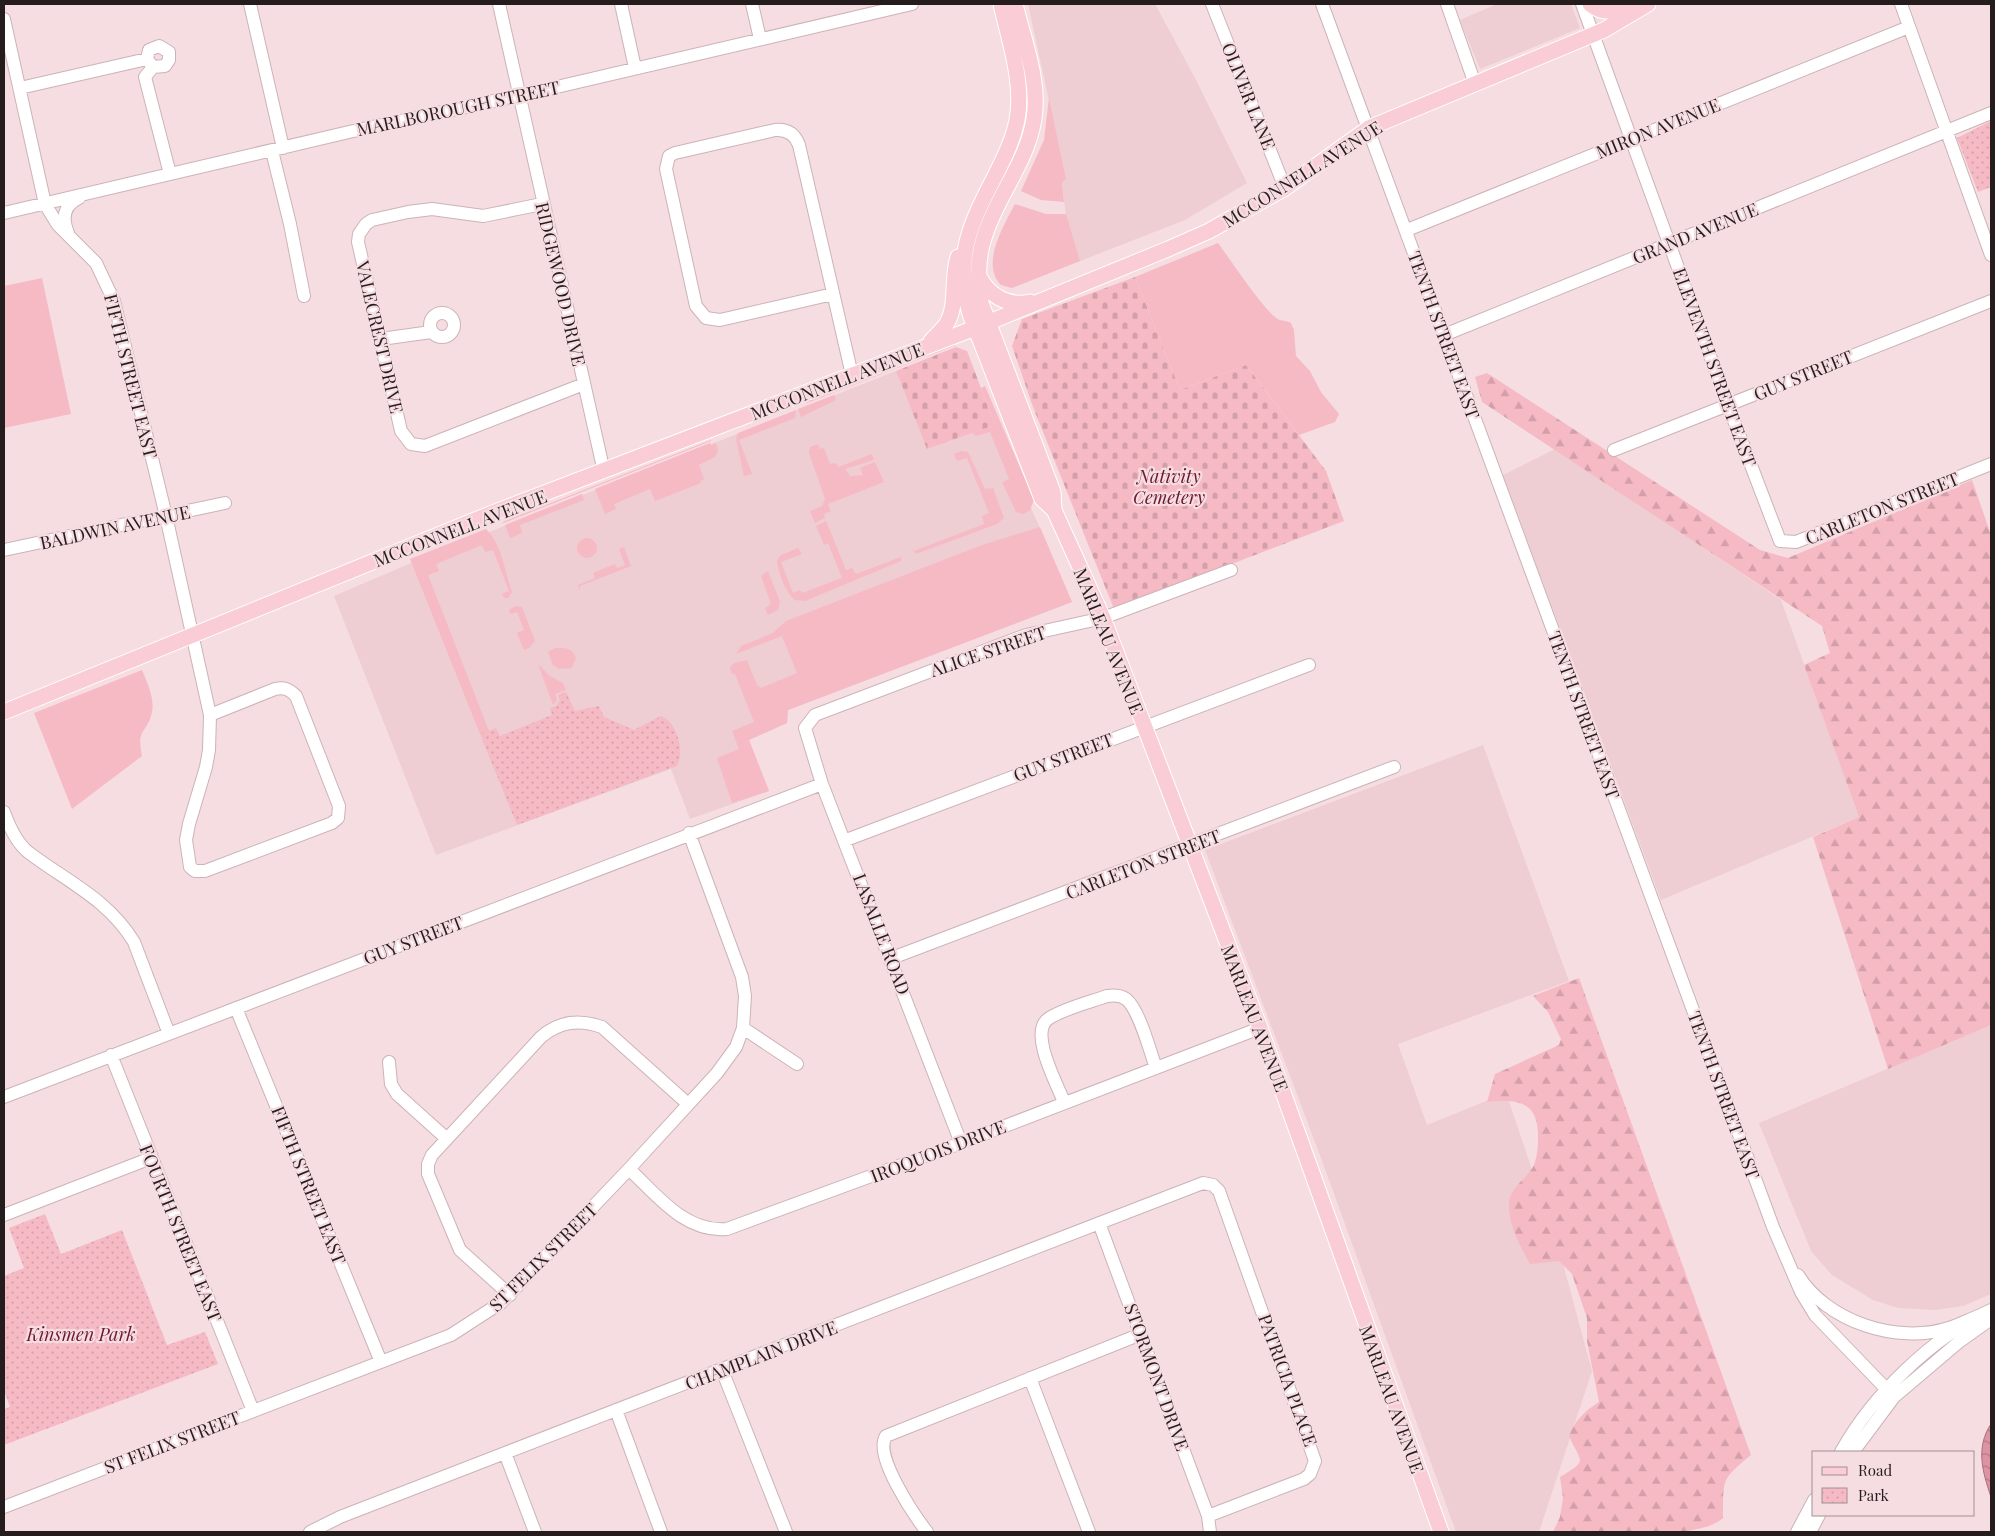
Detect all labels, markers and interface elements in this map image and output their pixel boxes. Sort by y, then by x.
street label: OLIVER LANE [1217,39,1281,153]
street label: MARLBOROUGH STREET [354,75,562,141]
street label: MIRON AVENUE [1592,92,1724,164]
street label: MCCONNELL AVENUE [1218,115,1386,233]
street label: GRAND AVENUE [1629,197,1761,269]
street label: RIDGEWOOD DRIVE [530,200,592,368]
street label: TENTH STREET EAST [1402,248,1486,422]
street label: VALECREST DRIVE [351,258,409,416]
street label: ELEVENTH STREET EAST [1668,264,1762,470]
street label: FIFTH STREET EAST [99,291,163,461]
street label: MCCONNELL AVENUE [747,337,927,425]
street label: GUY STREET [1750,344,1856,406]
park label: Nativity Cemetery [1133,464,1205,509]
street label: CARLETON STREET [1802,466,1962,550]
street label: MCCONNELL AVENUE [370,484,550,572]
street label: BALDWIN AVENUE [38,499,192,555]
street label: MARLEAU AVENUE [1069,564,1149,718]
street label: ALICE STREET [926,620,1049,682]
street label: TENTH STREET EAST [1542,628,1626,802]
street label: GUY STREET [1010,727,1116,787]
street label: CARLETON STREET [1062,823,1224,905]
street label: LASALLE ROAD [848,870,916,998]
street label: GUY STREET [360,910,466,970]
street label: MARLEAU AVENUE [1216,941,1294,1095]
street label: TENTH STREET EAST [1682,1008,1766,1182]
street label: FIFTH STREET EAST [266,1102,352,1268]
street label: IROQUOIS DRIVE [867,1114,1009,1188]
street label: FOURTH STREET EAST [134,1141,228,1325]
street label: ST FELIX STREET [484,1198,602,1316]
street label: STORMONT DRIVE [1119,1300,1195,1454]
street label: PATRICIA PLACE [1253,1311,1323,1449]
street label: CHAMPLAIN DRIVE [682,1315,840,1395]
park label: Kinsmen Park [26,1322,135,1346]
street label: MARLEAU AVENUE [1354,1322,1430,1476]
street label: ST FELIX STREET [100,1405,244,1479]
legend [1812,1451,1975,1516]
text: Road [1858,1460,1892,1480]
text: Park [1858,1485,1890,1505]

